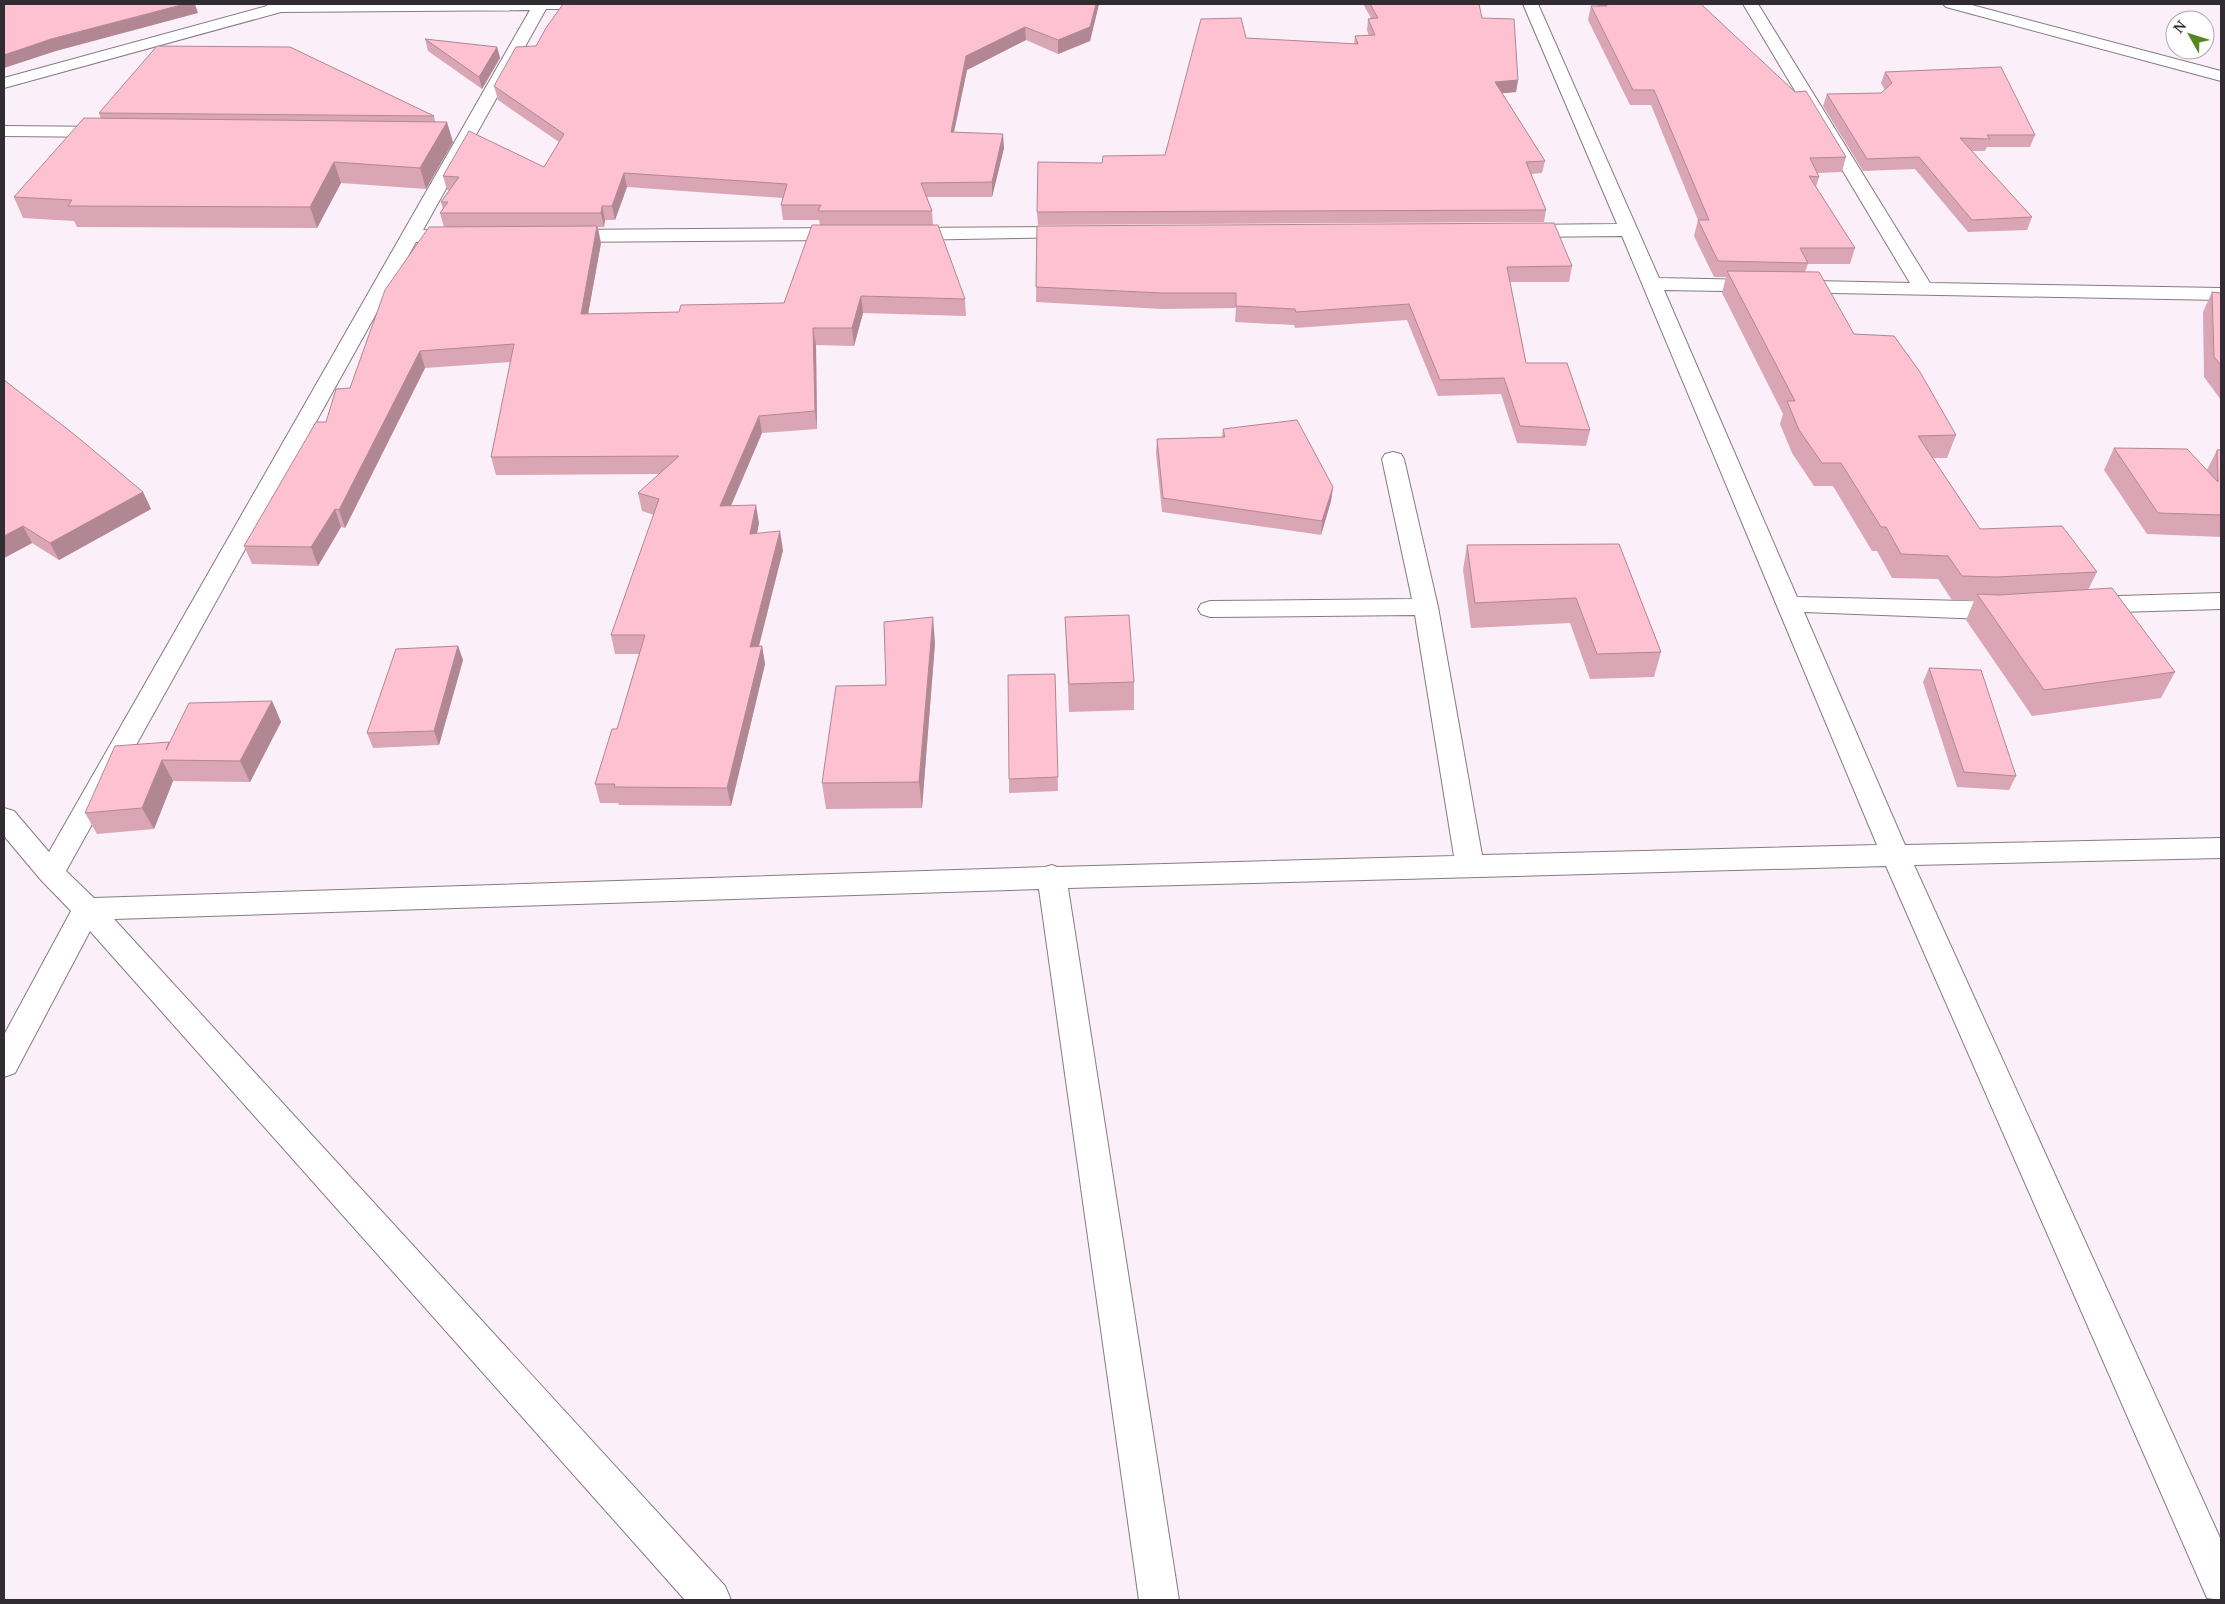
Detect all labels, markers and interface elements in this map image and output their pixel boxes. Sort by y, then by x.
north arrow [2165,10,2215,60]
text: N [2169,16,2190,37]

